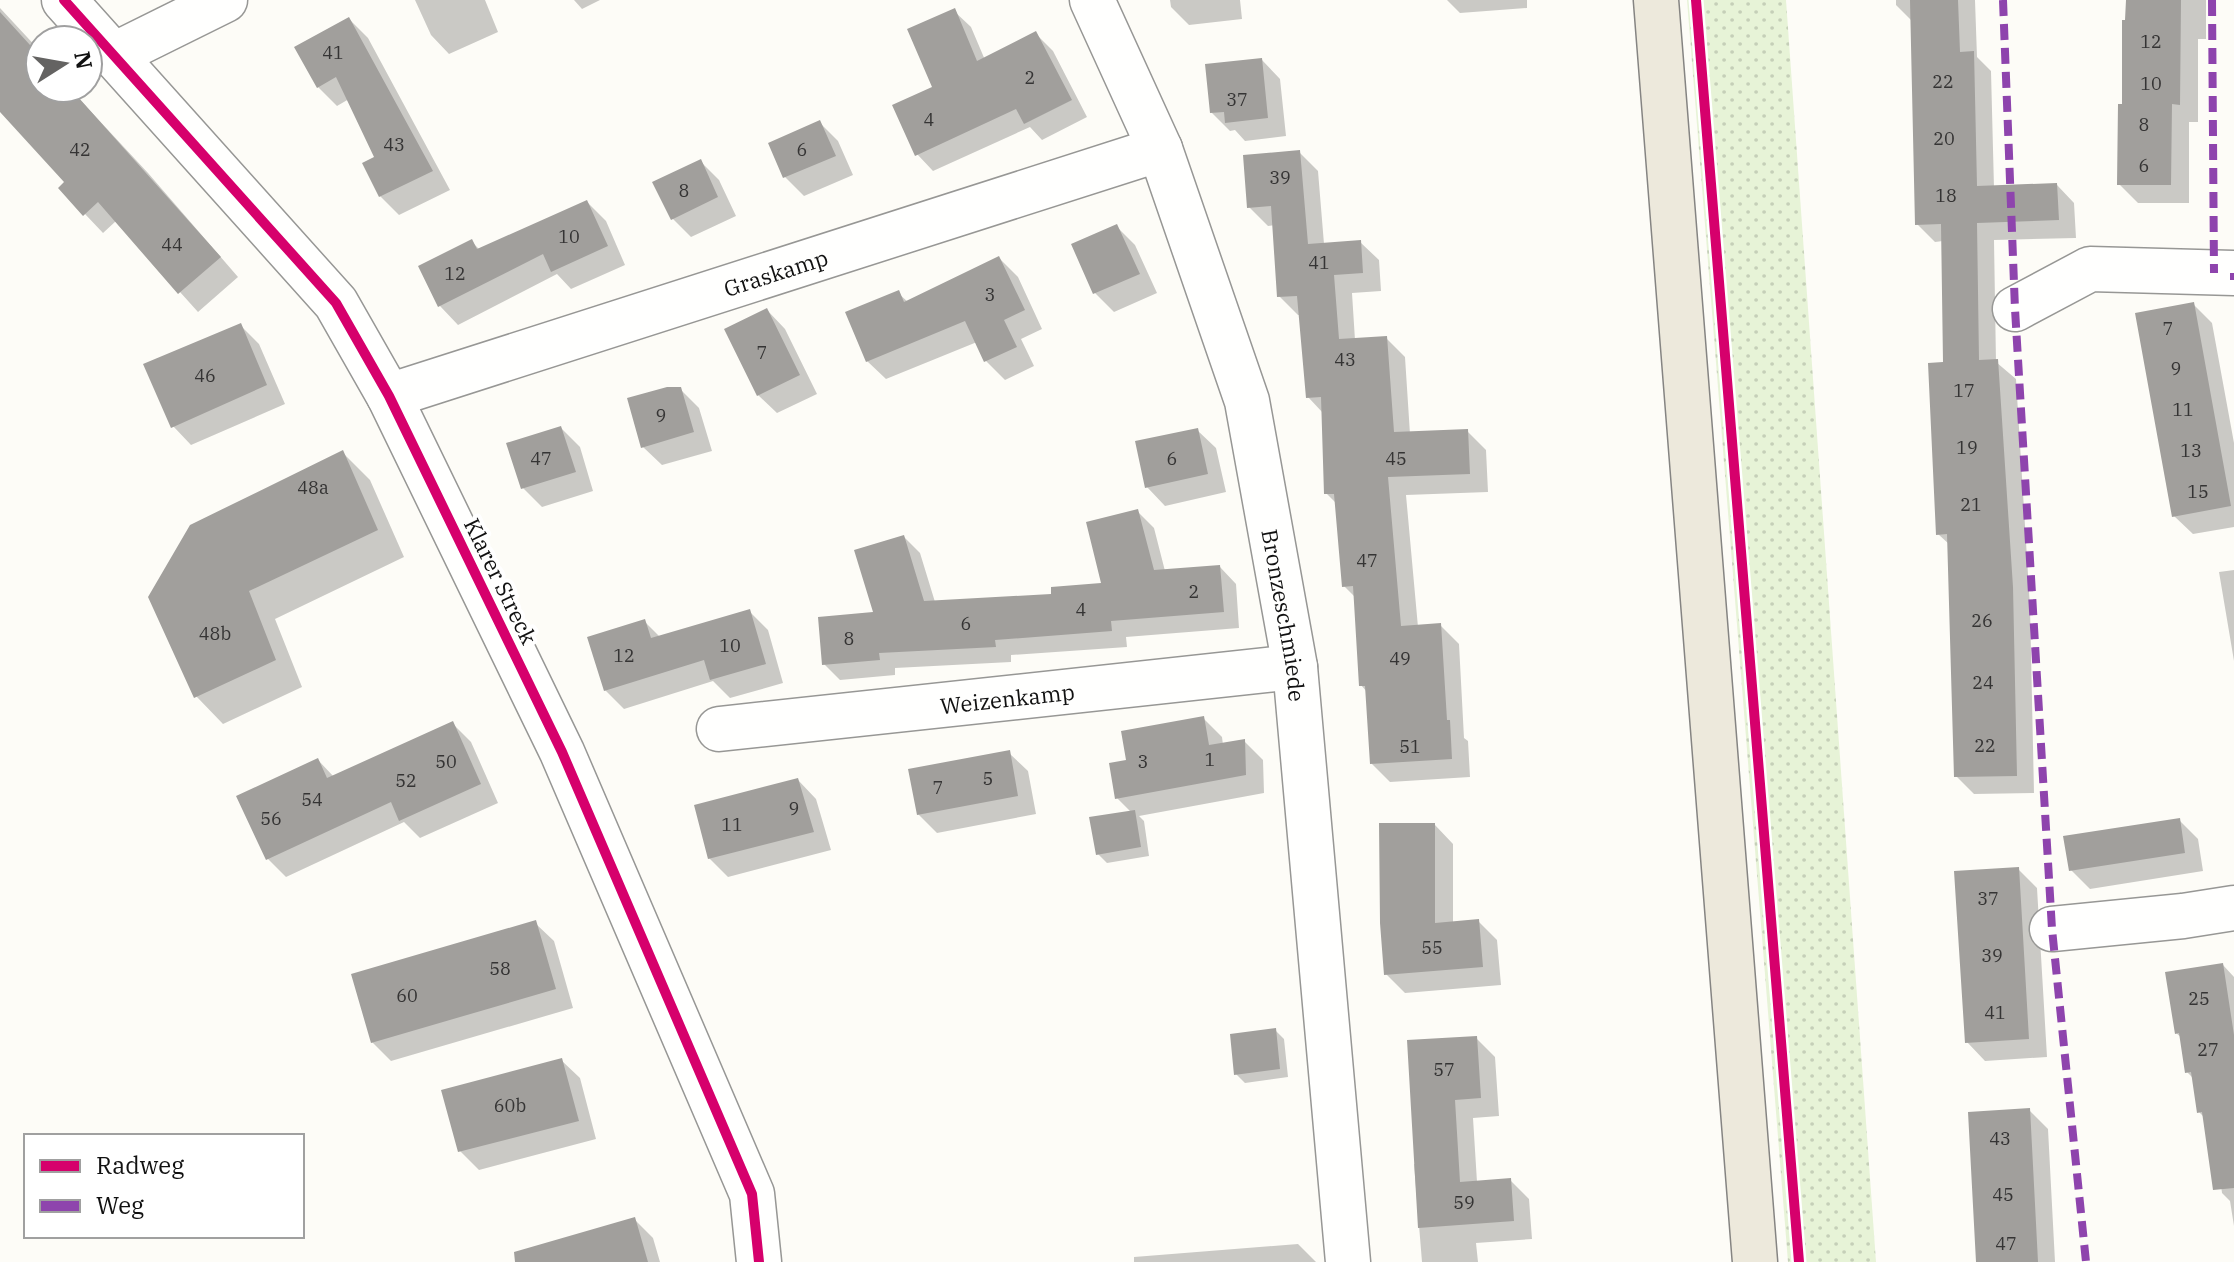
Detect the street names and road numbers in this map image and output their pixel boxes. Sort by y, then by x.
street label: Graskamp [720,242,831,302]
street label: Klarer Streck [458,513,544,649]
street label: Bronzeschmiede [1256,527,1313,703]
street label: Weizenkamp [939,676,1076,720]

